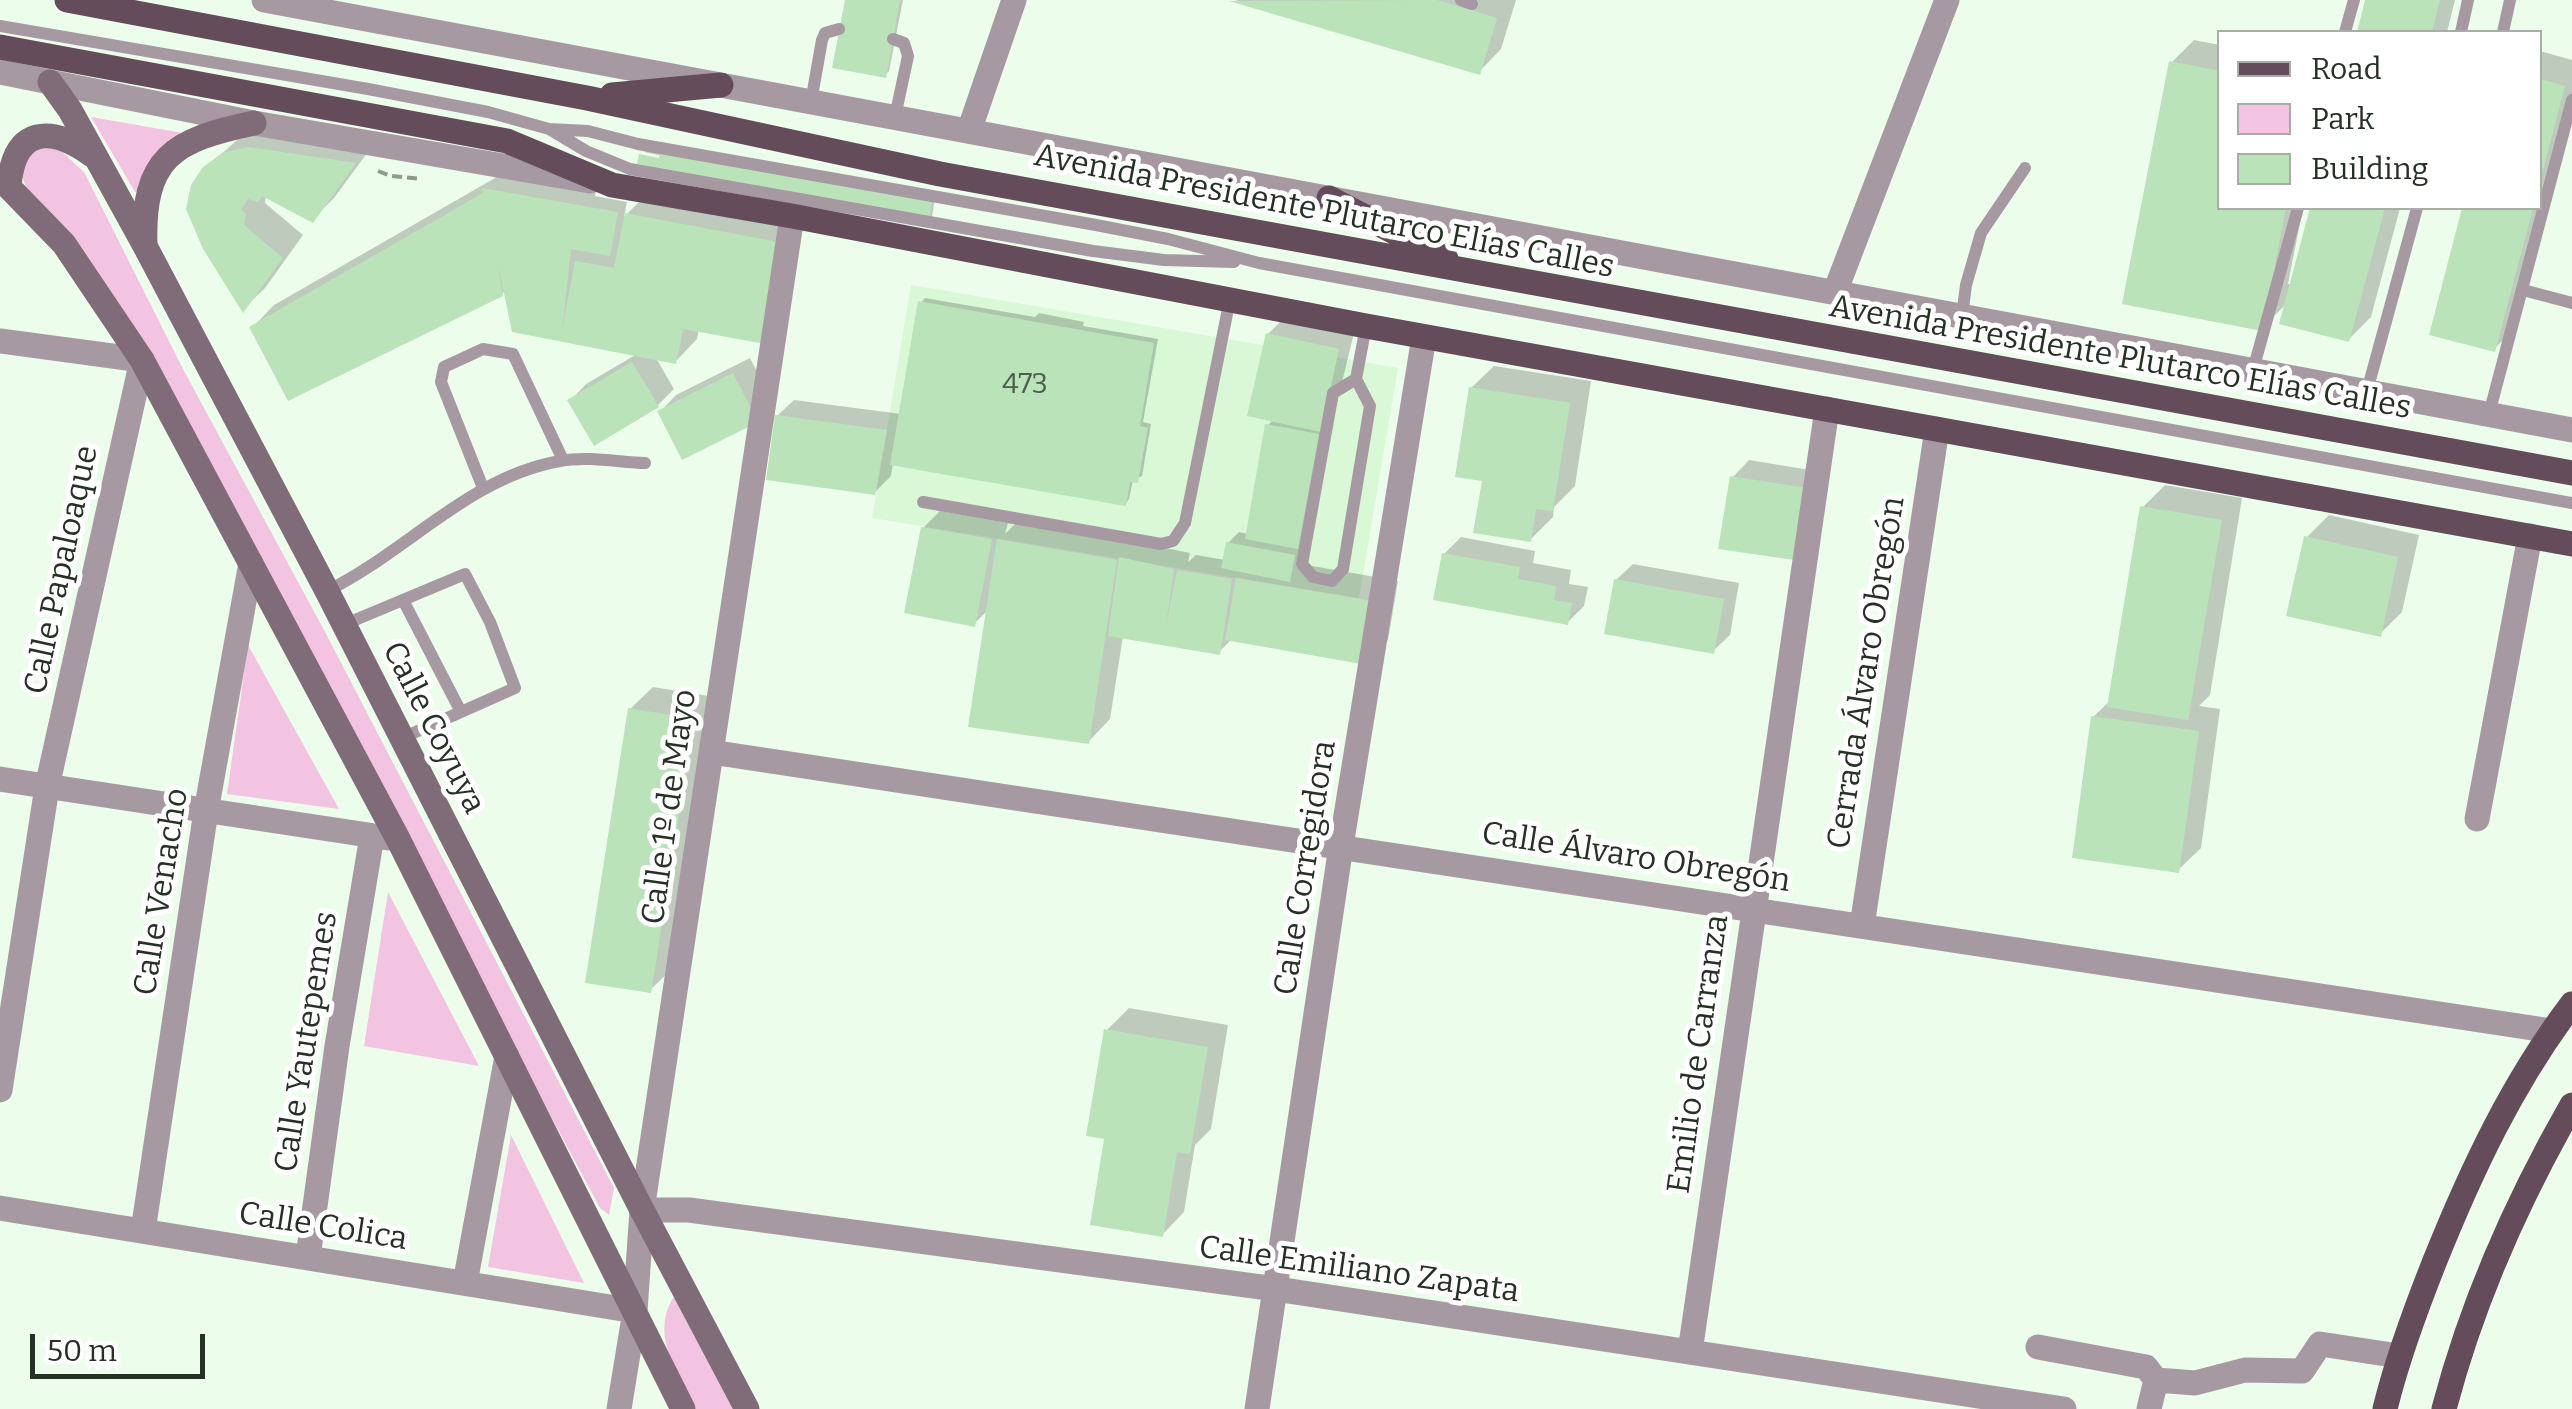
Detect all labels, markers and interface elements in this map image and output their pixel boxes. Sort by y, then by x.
legend [2217,30,2542,210]
text: Road [2311,51,2382,87]
text: Park [2311,101,2374,137]
street label: Avenida Presidente Plutarco Elías Calles [1031,137,1617,287]
text: Building [2311,151,2429,187]
street label: Avenida Presidente Plutarco Elías Calles [1826,288,2414,428]
house number: 473 [1002,368,1048,402]
street label: Calle Papaloaque [17,442,107,698]
street label: Cerrada Álvaro Obregón [1820,494,1914,852]
street label: Calle Coyuya [373,636,493,820]
street label: Calle 1º de Mayo [635,687,705,927]
street label: Calle Corregidora [1267,738,1345,998]
street label: Calle Venacho [127,786,197,998]
street label: Calle Álvaro Obregón [1479,815,1793,901]
street label: Calle Yautepemes [267,909,347,1175]
street label: Emilio de Carranza [1660,912,1738,1196]
street label: Calle Colica [236,1195,410,1259]
street label: Calle Emiliano Zapata [1196,1229,1522,1311]
scale bar [35,1314,210,1376]
text: 50 m [47,1333,117,1369]

